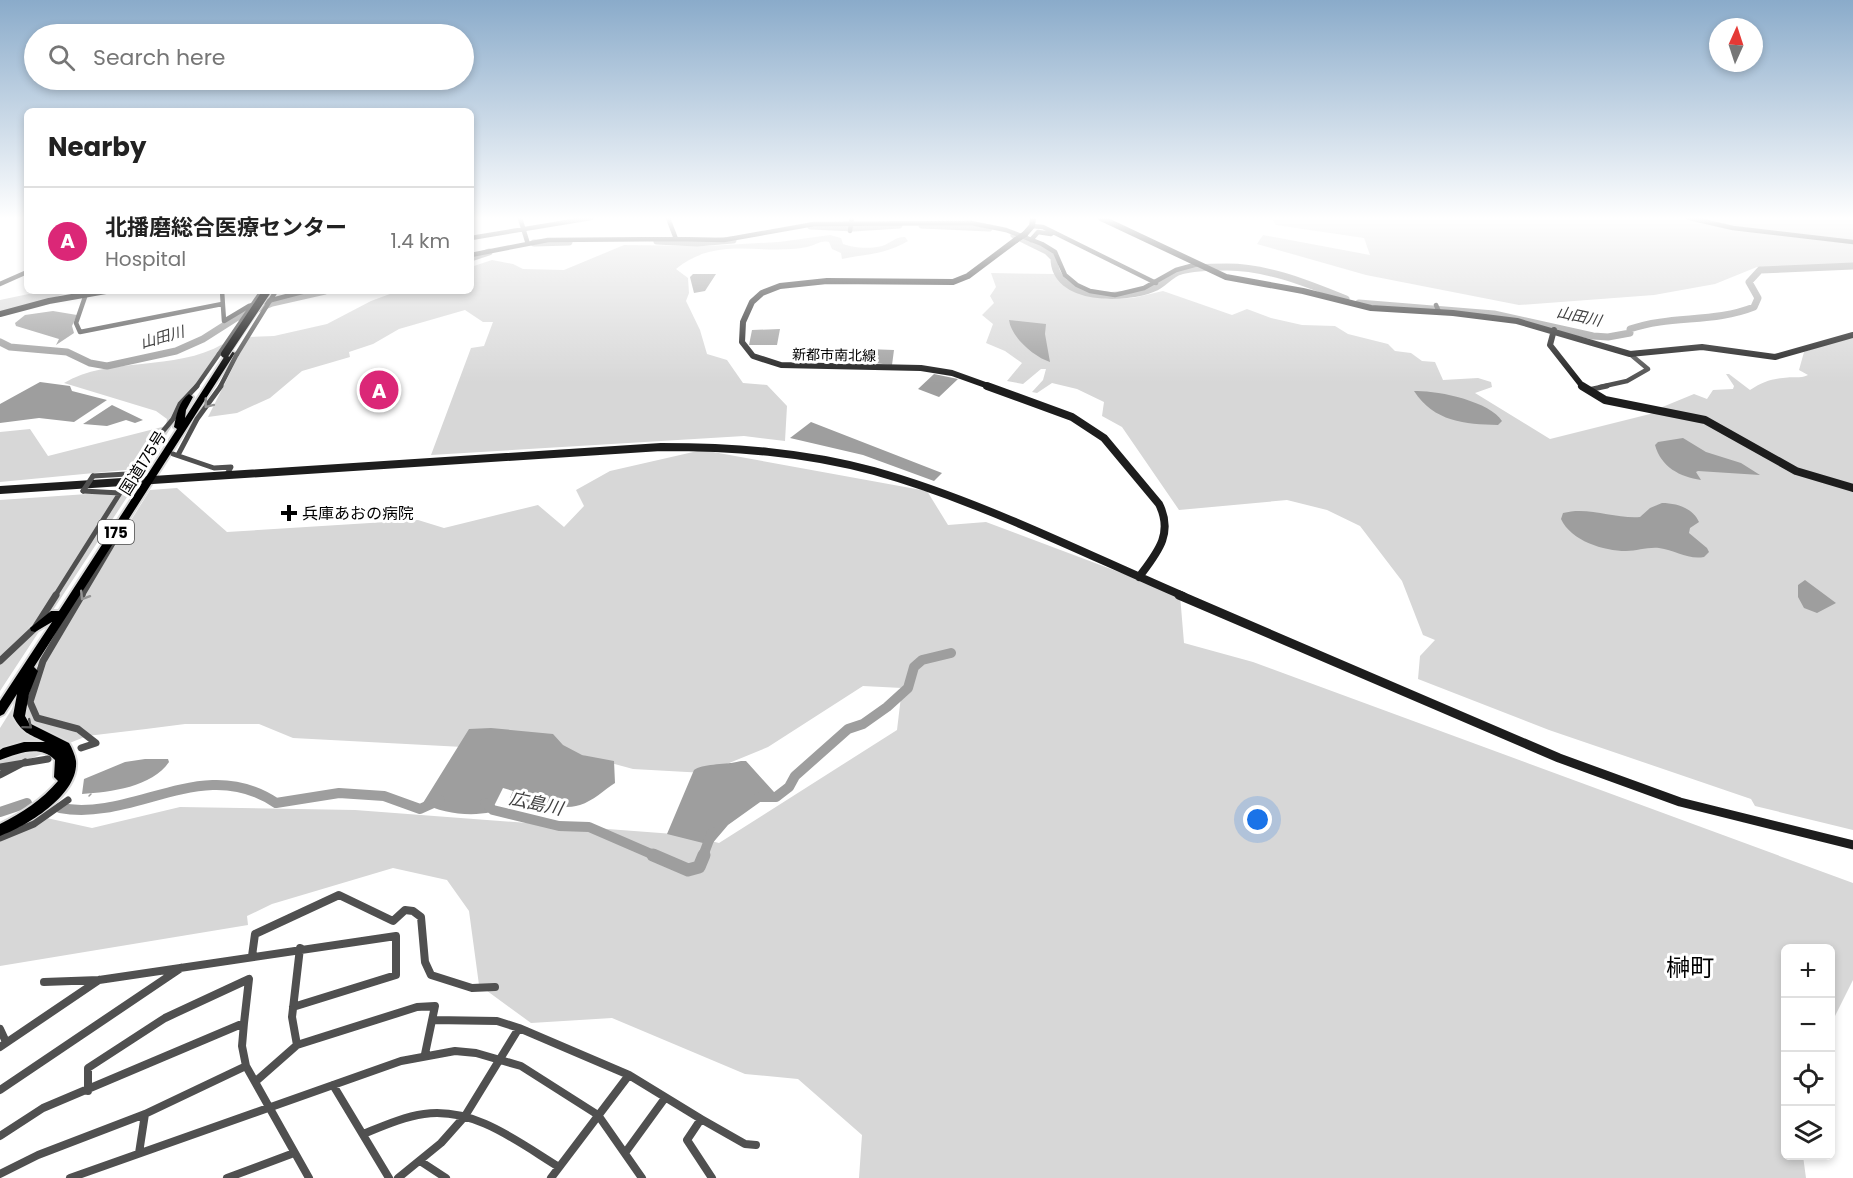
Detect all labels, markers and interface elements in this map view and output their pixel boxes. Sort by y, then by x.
north arrow [1709,18,1763,72]
search box [24,24,474,90]
icon: search [45,41,78,74]
text: Search here [93,42,226,73]
text: Nearby [48,129,146,165]
text: 北播磨総合医療センター [105,212,347,243]
text: A [60,227,75,255]
text: 1.4 km [391,227,450,255]
text: Hospital [105,245,186,273]
water label: 山田川 [1555,301,1605,331]
water label: 山田川 [137,320,188,353]
street label: 新都市南北線 [792,344,876,366]
pin: A [360,368,398,412]
one-way arrow [204,398,215,409]
street label: 国道175号 [114,426,172,500]
place label: 兵庫あおの病院 [302,502,414,525]
marker: 兵庫あおの病院 [280,504,298,522]
road number: 175 [98,520,134,544]
one-way arrow [79,590,91,600]
one-way arrow [21,718,32,729]
water label: 広島川 [507,785,567,821]
your location [1243,805,1272,834]
map controls [1781,944,1835,1160]
button: + [1781,944,1835,998]
district label: 榊町 [1666,951,1714,984]
button: − [1781,998,1835,1052]
button: locate [1781,1052,1835,1106]
button: layers [1781,1106,1835,1160]

